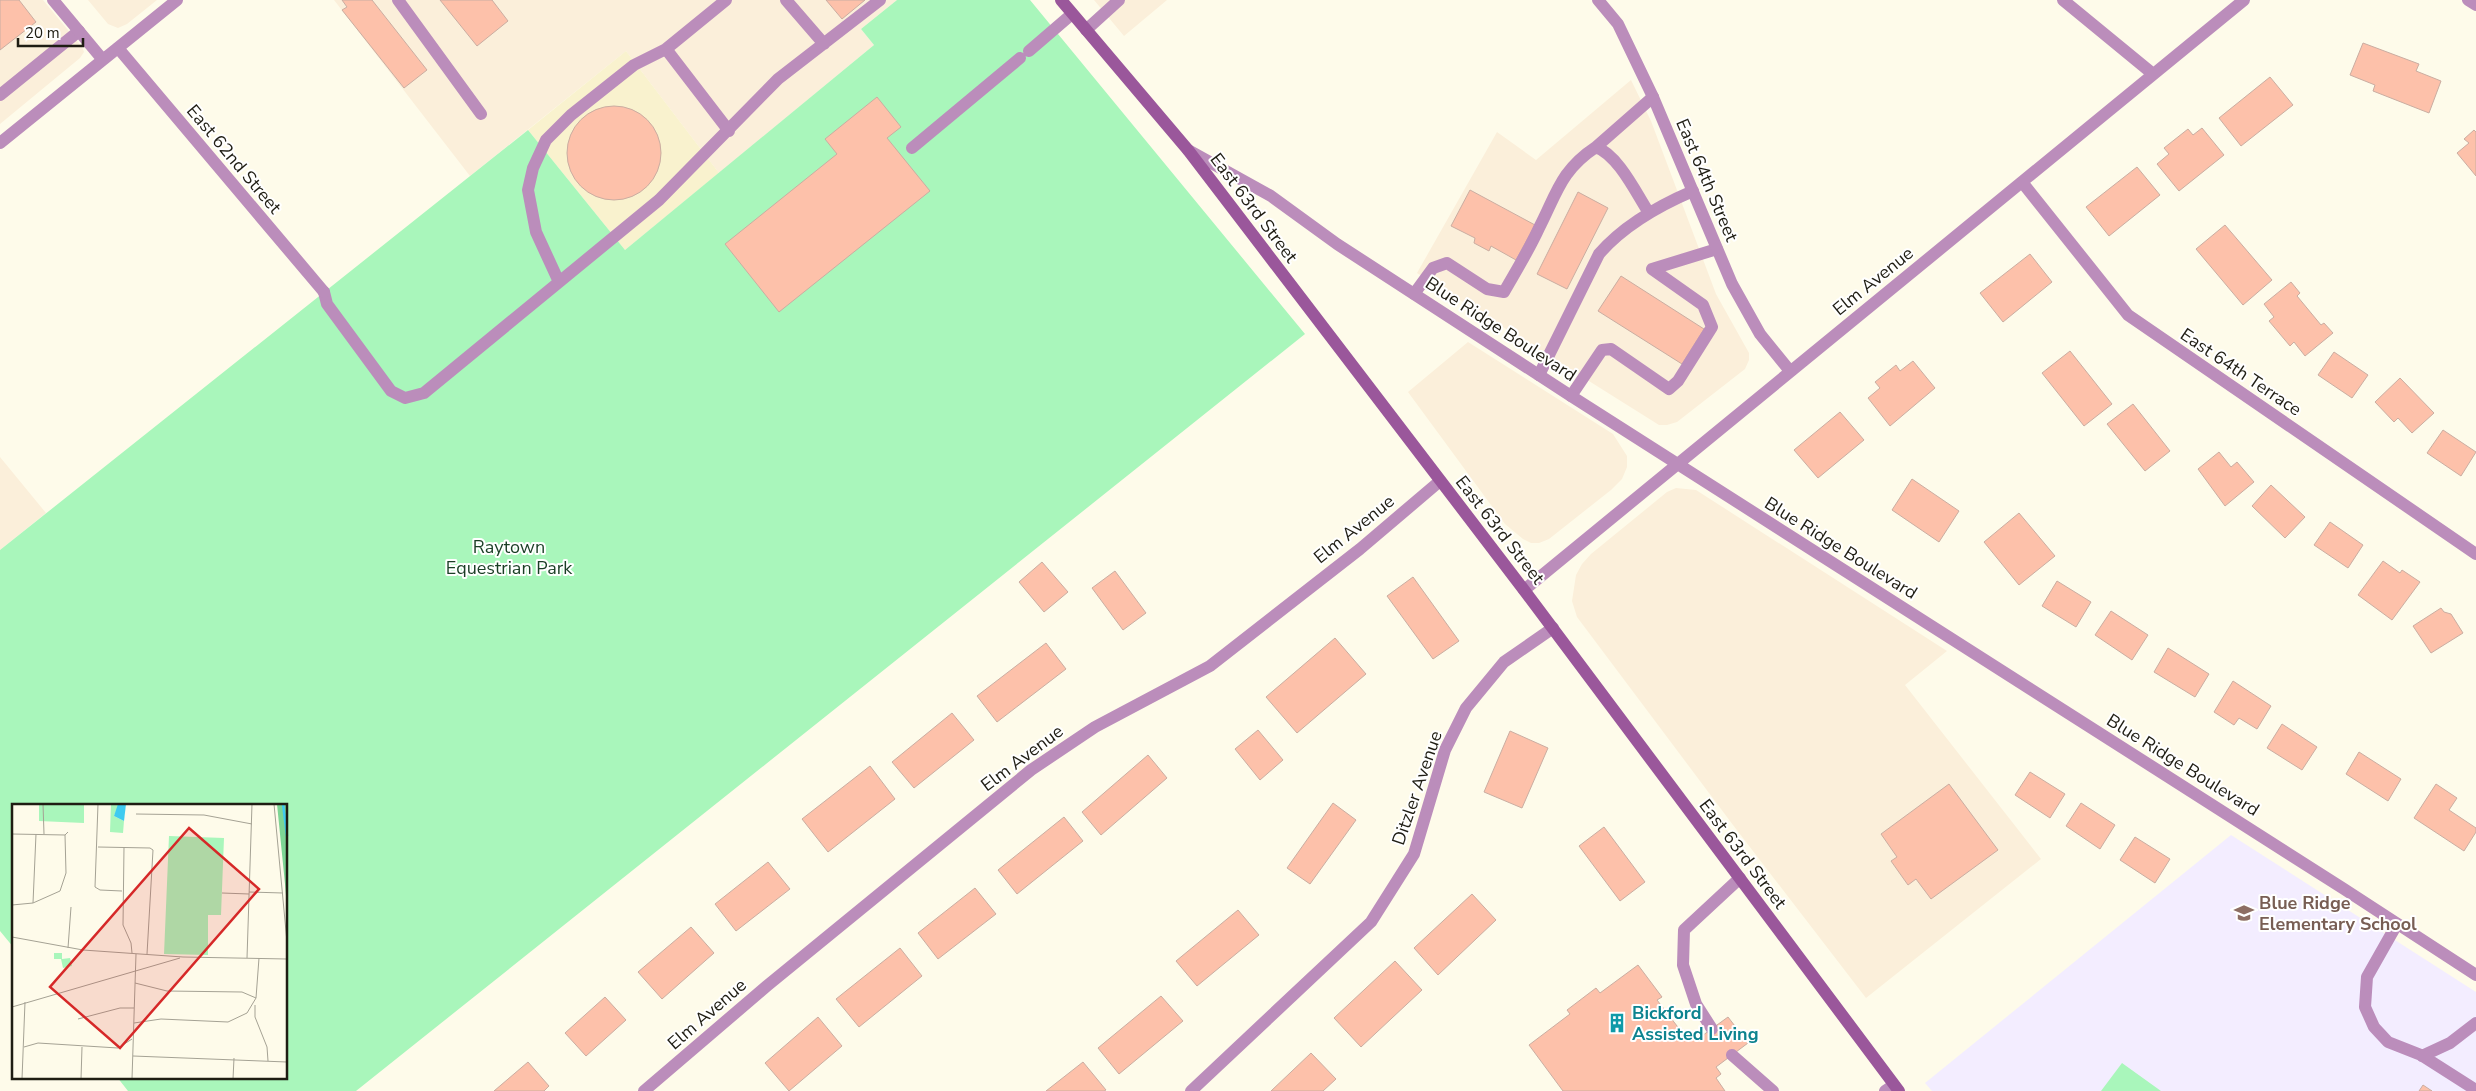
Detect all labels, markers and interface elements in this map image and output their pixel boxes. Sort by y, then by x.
scale bar [18,15,82,47]
text: 20 m [25,23,60,43]
street label: East 62nd Street [181,99,287,219]
street label: East 64th Street [1670,115,1744,246]
street label: East 63rd Street [1205,148,1304,268]
street label: Elm Avenue [1828,241,1918,321]
street label: Blue Ridge Boulevard [1421,271,1581,387]
street label: East 64th Terrace [2176,323,2306,421]
street label: East 63rd Street [1450,471,1550,590]
street label: Elm Avenue [1309,489,1399,569]
street label: Blue Ridge Boulevard [1760,491,1922,605]
park label: Raytown Equestrian Park [446,535,573,580]
street label: Blue Ridge Boulevard [2102,708,2264,822]
street label: Elm Avenue [976,719,1068,797]
street label: Ditzler Avenue [1386,728,1448,848]
street label: East 63rd Street [1694,794,1793,914]
inset map [12,804,288,1078]
place label: Blue Ridge Elementary School [2259,891,2417,936]
school or university icon: Blue Ridge Elementary School [2233,902,2255,924]
street label: Elm Avenue [662,973,752,1055]
place label: Bickford Assisted Living [1632,1001,1759,1046]
building icon: Bickford Assisted Living [1606,1012,1628,1034]

